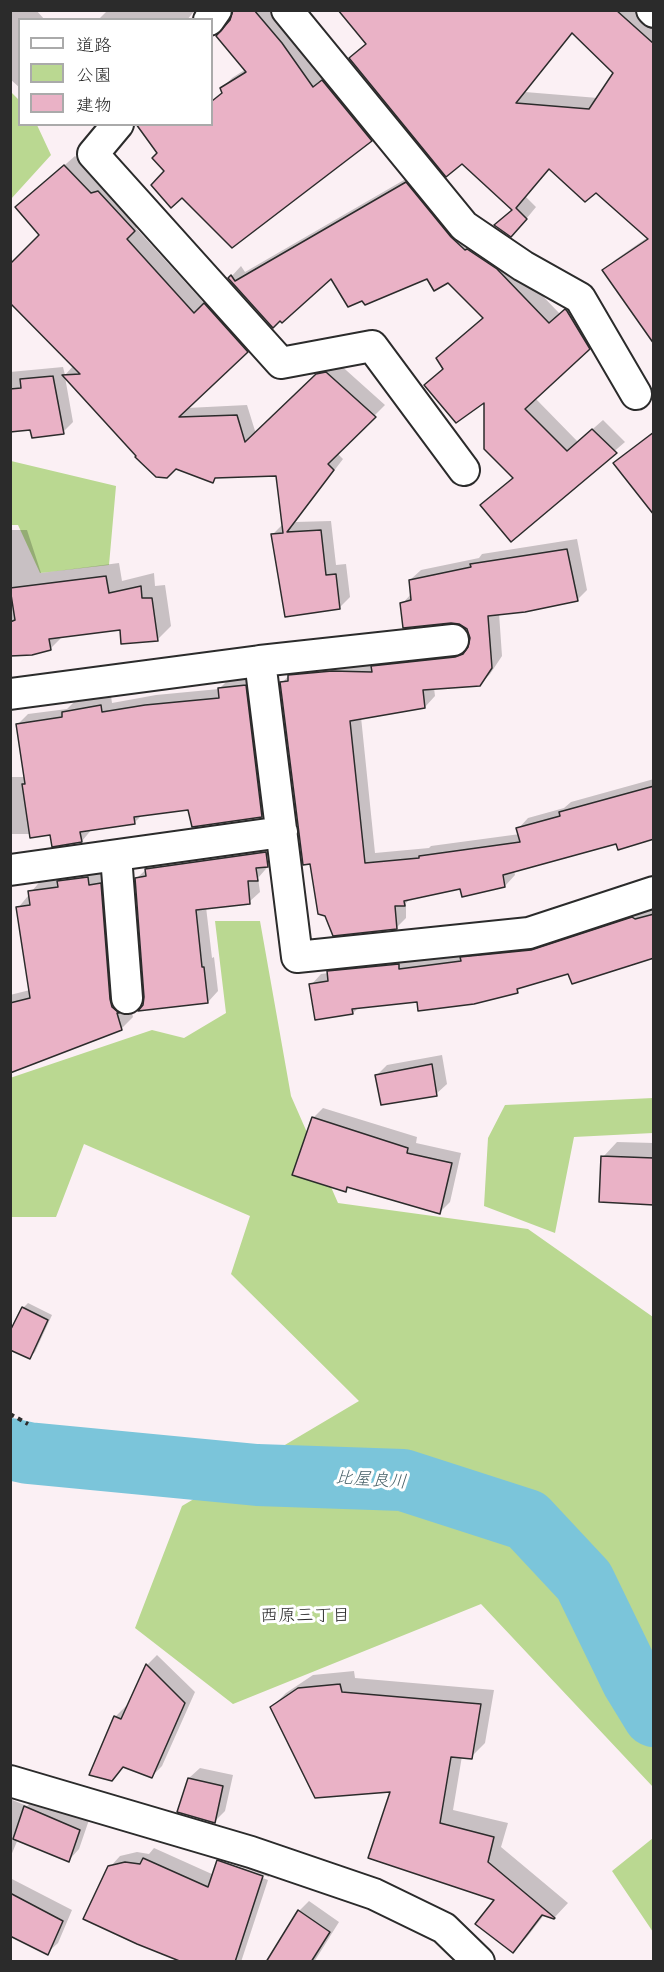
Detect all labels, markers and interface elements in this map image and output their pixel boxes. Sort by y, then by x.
legend [18,18,213,126]
text: 道路 [76,33,112,56]
text: 公園 [76,63,112,86]
text: 建物 [76,93,112,116]
water label: 比屋良川 [334,1467,408,1493]
district label: 西原三丁目 [260,1605,350,1627]

